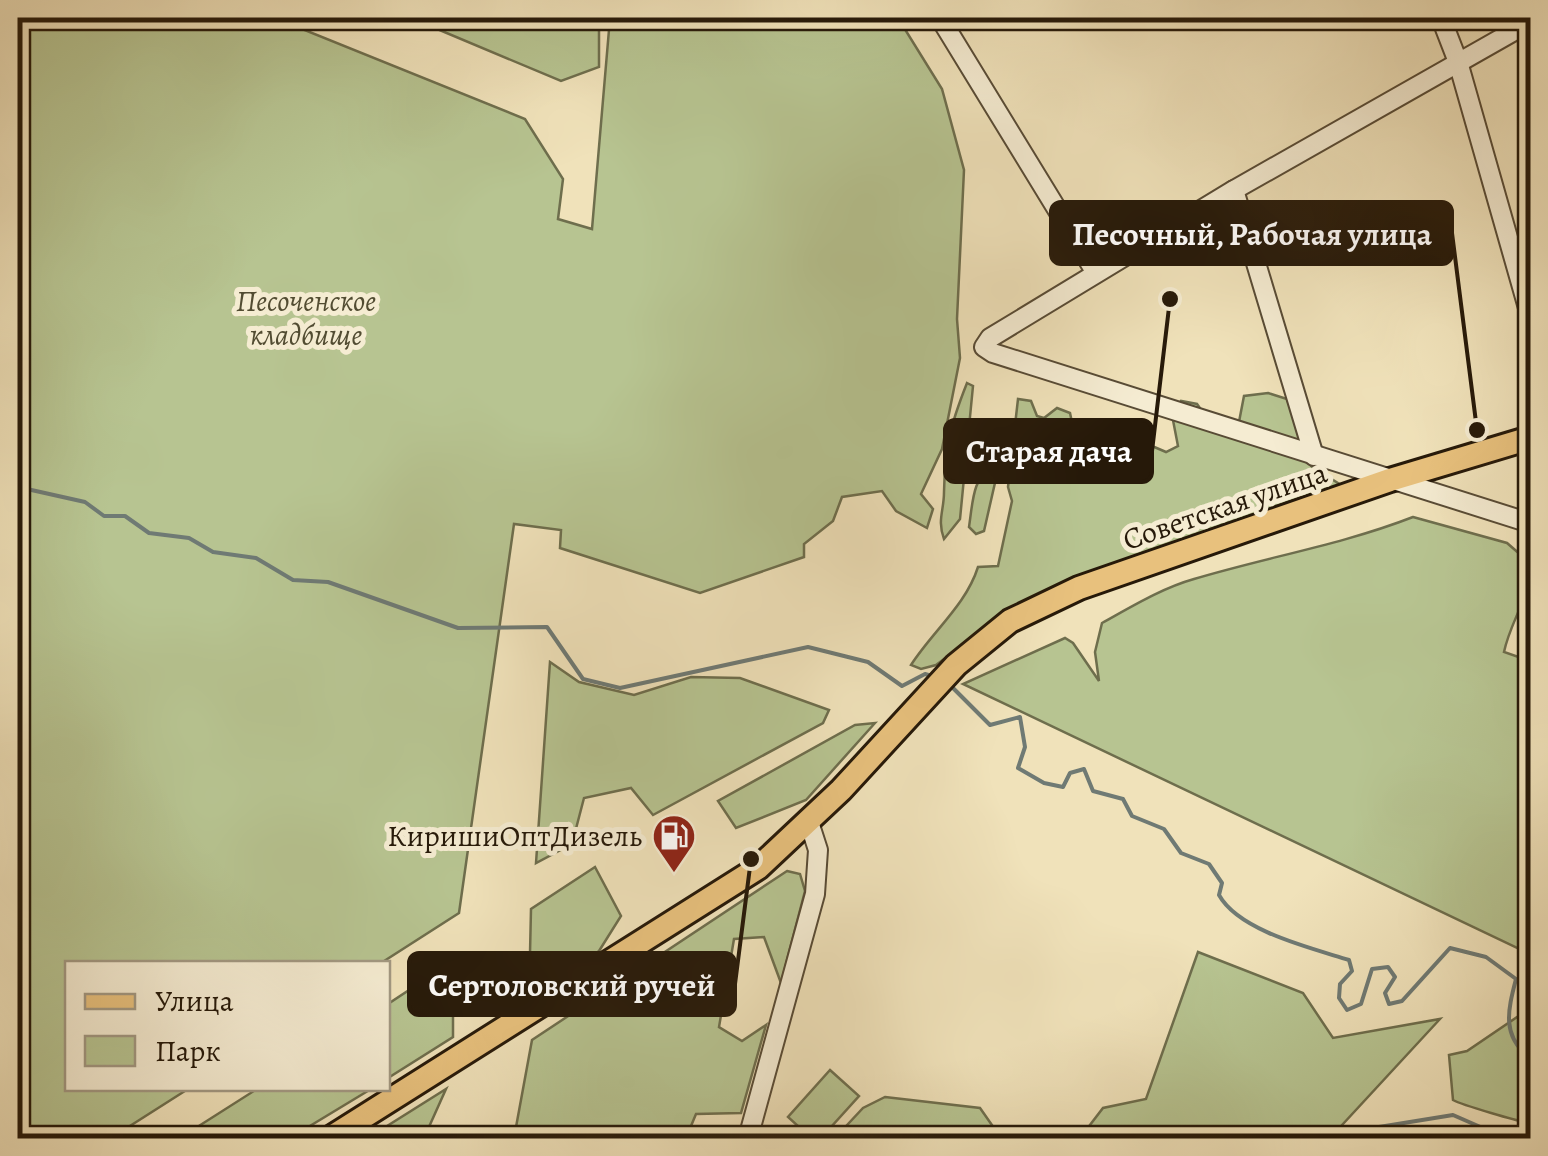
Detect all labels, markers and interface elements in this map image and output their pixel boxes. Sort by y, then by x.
callout: Песочный, Рабочая улица [1051,202,1452,264]
text: Песочный, Рабочая улица [1072,212,1433,256]
park label: Песоченское кладбище [236,281,376,355]
callout: Старая дача [945,420,1152,482]
text: Старая дача [966,429,1133,473]
street label: Советская улица [1118,452,1333,560]
fuel station icon: КиришиОптДизель [651,813,697,874]
place label: КиришиОптДизель [387,816,642,856]
callout: Сертоловский ручей [409,953,735,1015]
legend [65,961,390,1091]
text: Сертоловский ручей [429,963,715,1007]
text: Улица [155,981,234,1021]
text: Парк [155,1031,221,1071]

